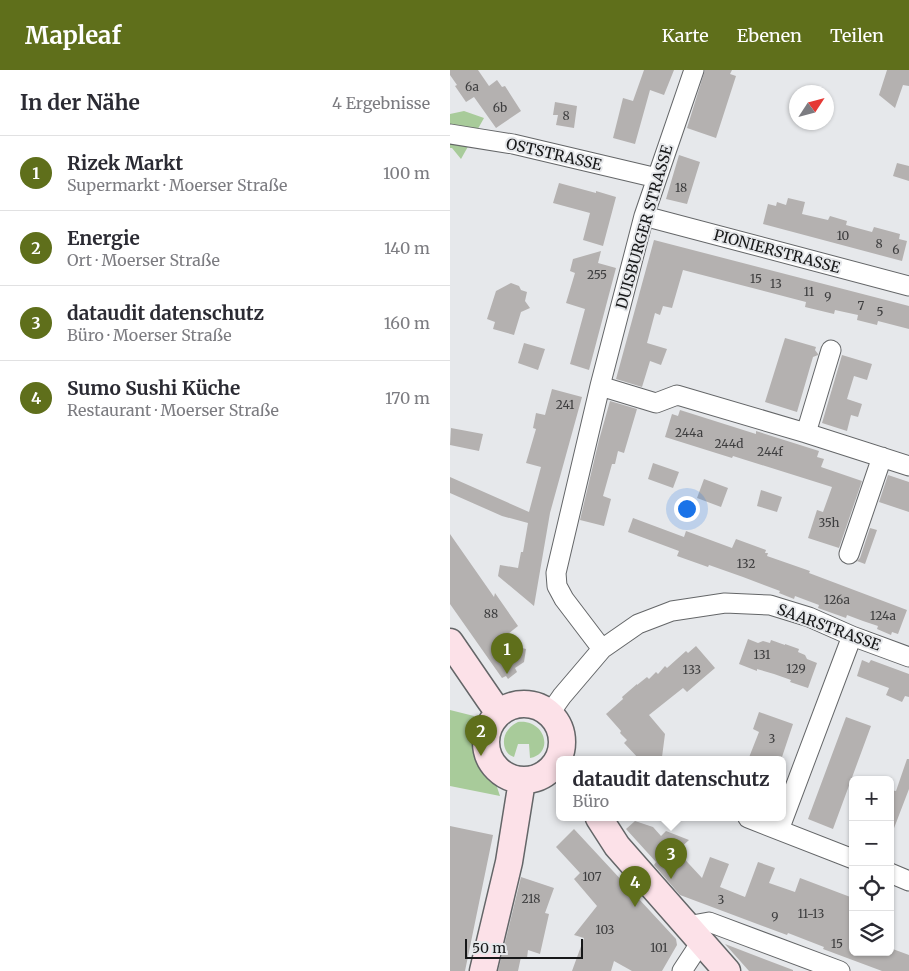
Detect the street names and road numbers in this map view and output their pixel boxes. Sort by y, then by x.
street label: OSTSTRASSE [504,134,604,174]
street label: DUISBURGER STRASSE [611,142,677,311]
street label: PIONIERSTRASSE [712,225,843,277]
street label: SAARSTRASSE [775,599,884,655]

